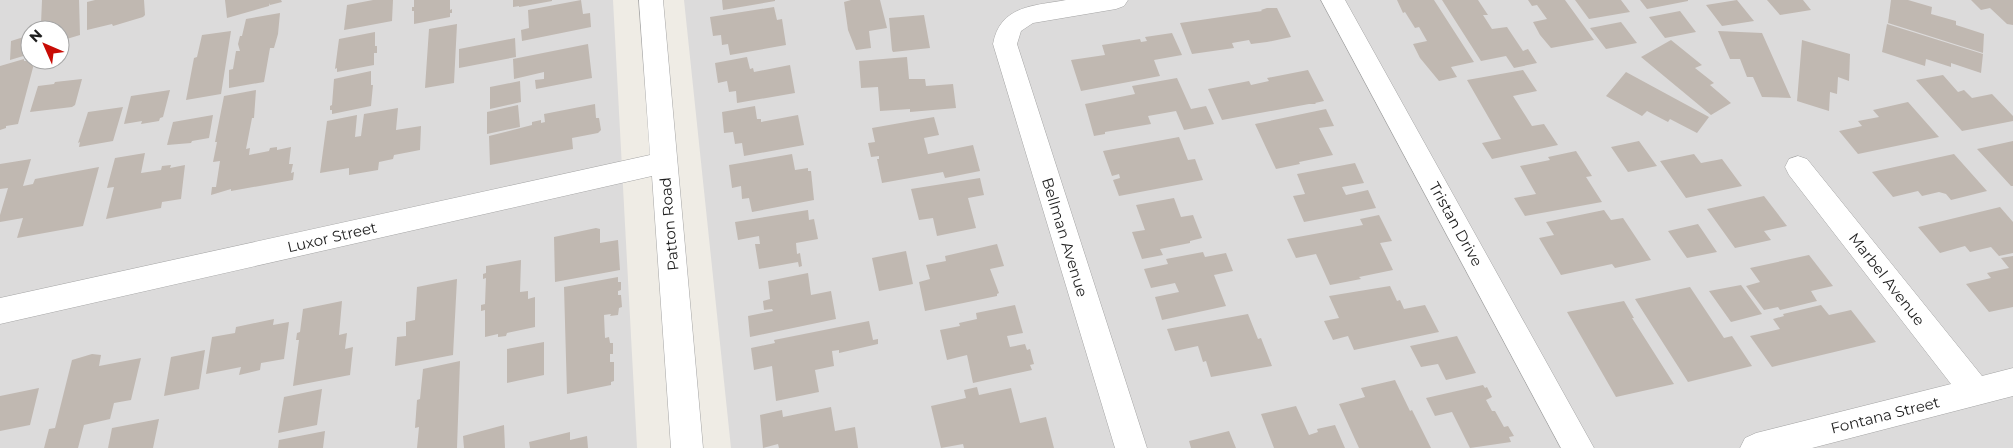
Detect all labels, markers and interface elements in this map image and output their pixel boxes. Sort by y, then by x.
north arrow [20,20,70,70]
text: N [25,25,46,46]
street label: Bellman Avenue [1038,175,1092,299]
street label: Patton Road [655,176,683,272]
street label: Tristan Drive [1425,178,1487,270]
street label: Luxor Street [285,217,379,257]
street label: Marbel Avenue [1845,229,1929,329]
street label: Fontana Street [1829,392,1941,438]

